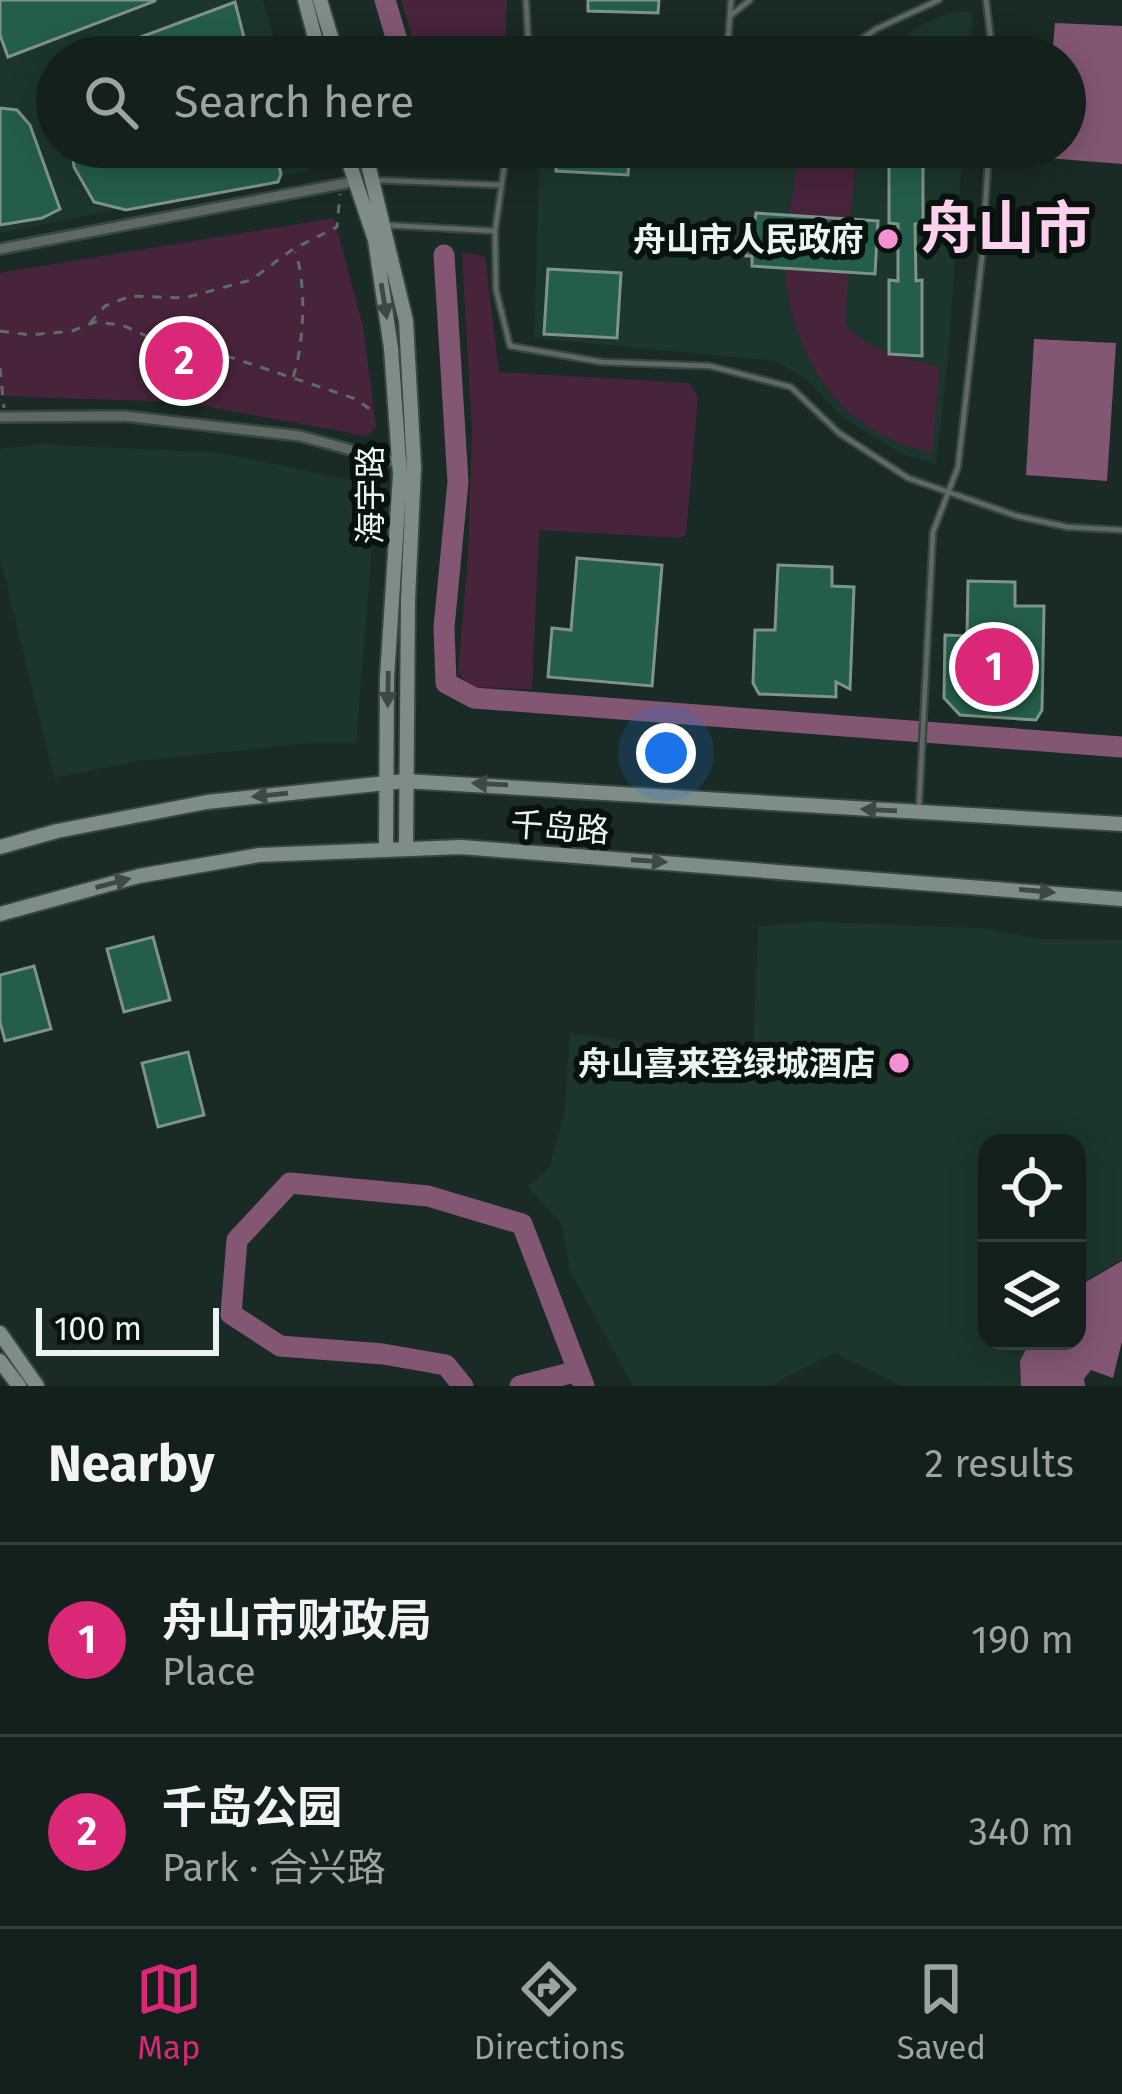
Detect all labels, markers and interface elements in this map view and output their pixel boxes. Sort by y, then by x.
search box [36,36,1086,168]
icon: search [78,69,144,135]
text: Search here [174,75,414,129]
district label: 舟山市 [921,195,1092,263]
place label: 舟山市人民政府 [633,220,864,260]
marker: 舟山市人民政府 [875,226,901,252]
one-way arrow [375,282,394,320]
pin: 2 [145,316,223,406]
street label: 海宇路 [351,446,391,545]
pin: 1 [955,622,1033,712]
one-way arrow [378,671,397,709]
your location [636,723,696,783]
one-way arrow [470,774,508,793]
one-way arrow [251,786,288,805]
one-way arrow [859,800,897,819]
street label: 千岛路 [509,805,611,851]
one-way arrow [630,851,668,870]
one-way arrow [95,873,132,892]
one-way arrow [1019,882,1056,901]
place label: 舟山喜来登绿城酒店 [578,1044,875,1084]
marker: 舟山喜来登绿城酒店 [886,1050,912,1076]
map controls [978,1134,1086,1350]
button: locate [978,1134,1086,1242]
button: layers [978,1242,1086,1350]
scale bar [36,1302,219,1355]
text: 100 m [54,1309,142,1349]
text: Nearby [48,1433,214,1495]
text: 2 results [925,1441,1074,1487]
text: 舟山市财政局 [162,1594,432,1648]
text: 1 [78,1617,96,1663]
text: 190 m [971,1617,1074,1663]
text: Place [162,1649,256,1695]
text: 千岛公园 [162,1781,342,1835]
text: 2 [77,1809,97,1855]
text: 340 m [968,1809,1074,1855]
text: Park · 合兴路 [162,1845,386,1891]
tab: Map [136,1956,202,2068]
tab: Directions [474,1956,625,2068]
tab: Saved [897,1956,986,2068]

